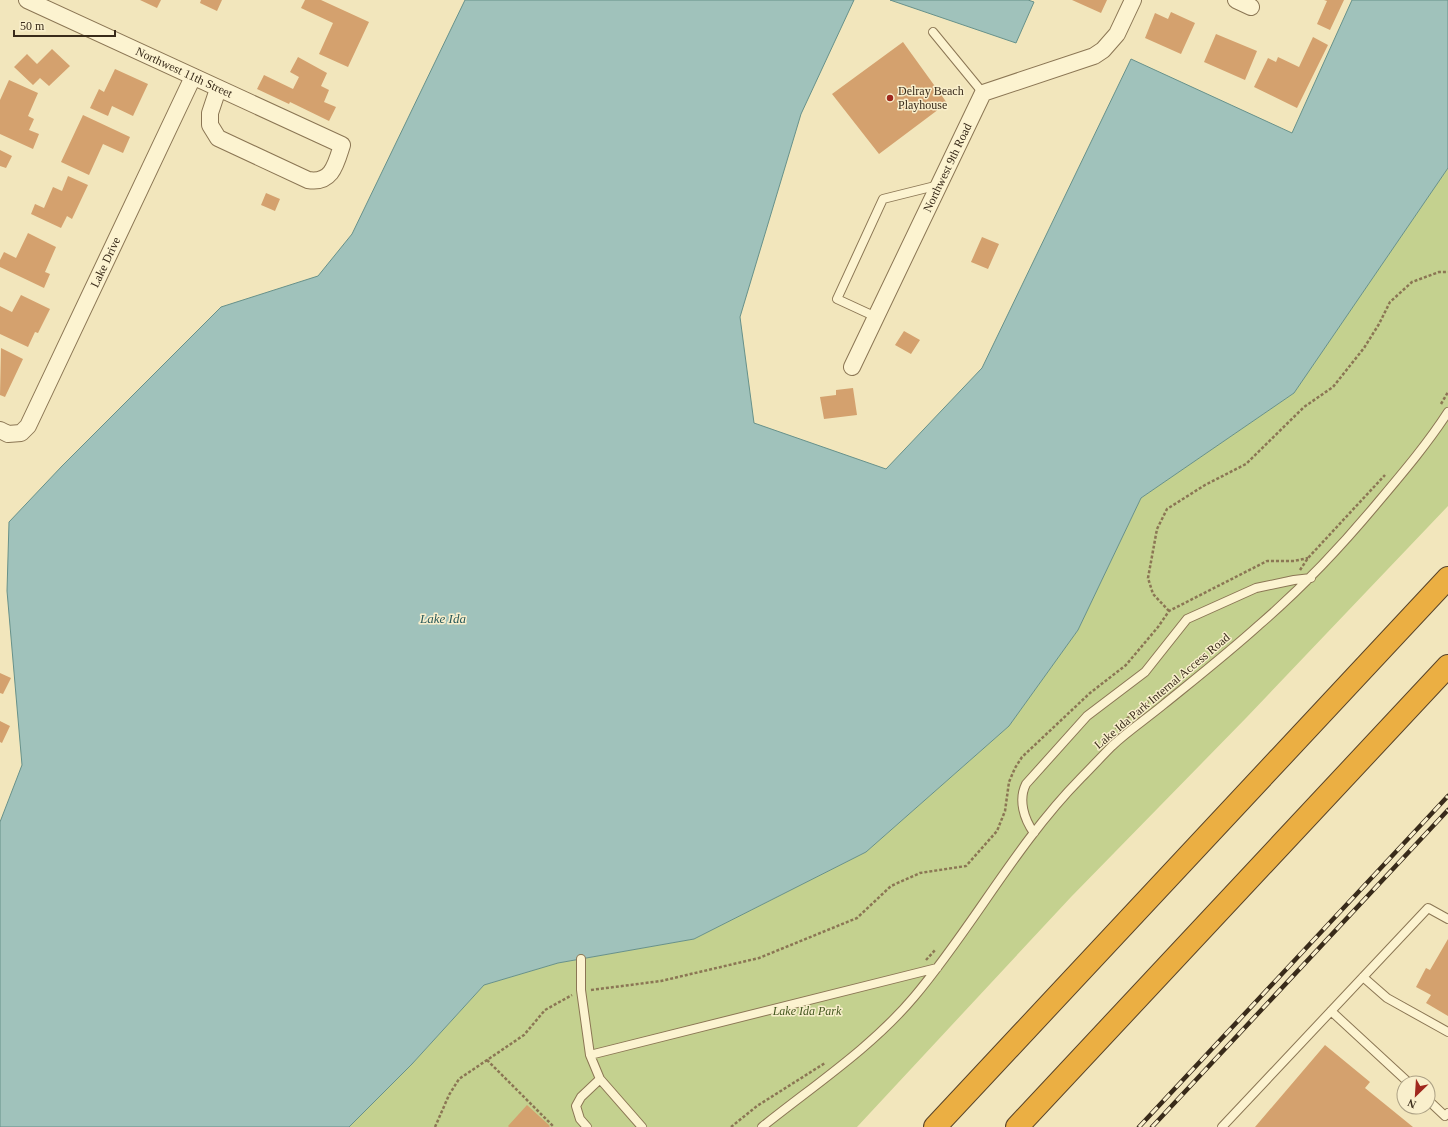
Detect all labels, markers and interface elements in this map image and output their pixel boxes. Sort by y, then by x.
scale bar [14,12,115,38]
text: 50 m [20,19,45,33]
street label: Northwest 11th Street [134,44,235,101]
place label: Delray Beach Playhouse [898,84,964,112]
marker: Delray Beach Playhouse [885,93,895,103]
street label: Northwest 9th Road [920,121,975,214]
street label: Lake Drive [87,235,123,290]
water label: Lake Ida [419,611,466,626]
street label: Lake Ida Park Internal Access Road [1092,630,1232,752]
park label: Lake Ida Park [772,1004,842,1018]
north arrow [1396,1075,1436,1115]
text: N [1406,1097,1418,1111]

